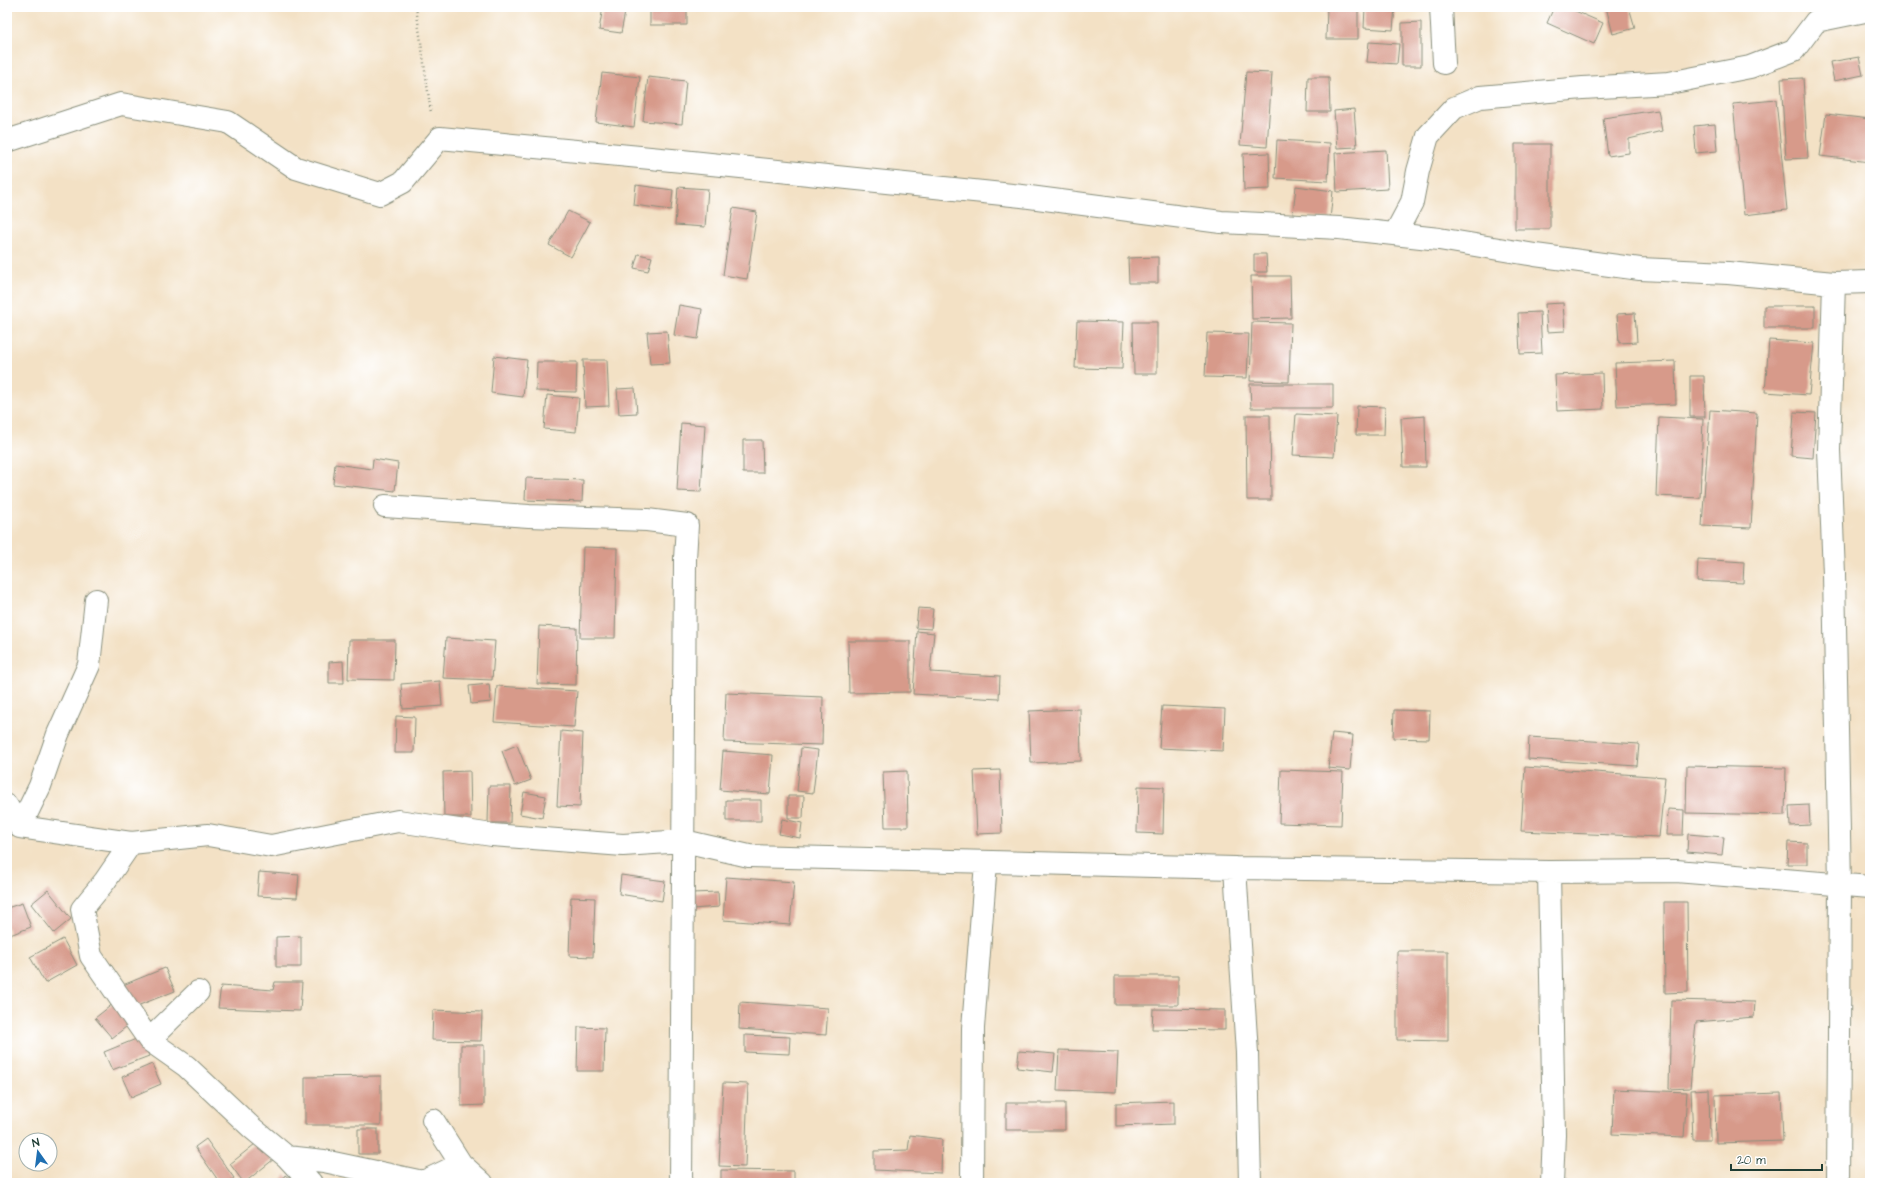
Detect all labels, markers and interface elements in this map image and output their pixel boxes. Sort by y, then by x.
north arrow [18,1132,58,1172]
text: N [31,1135,41,1151]
scale bar [1731,1146,1822,1172]
text: 20 m [1737,1152,1766,1169]

